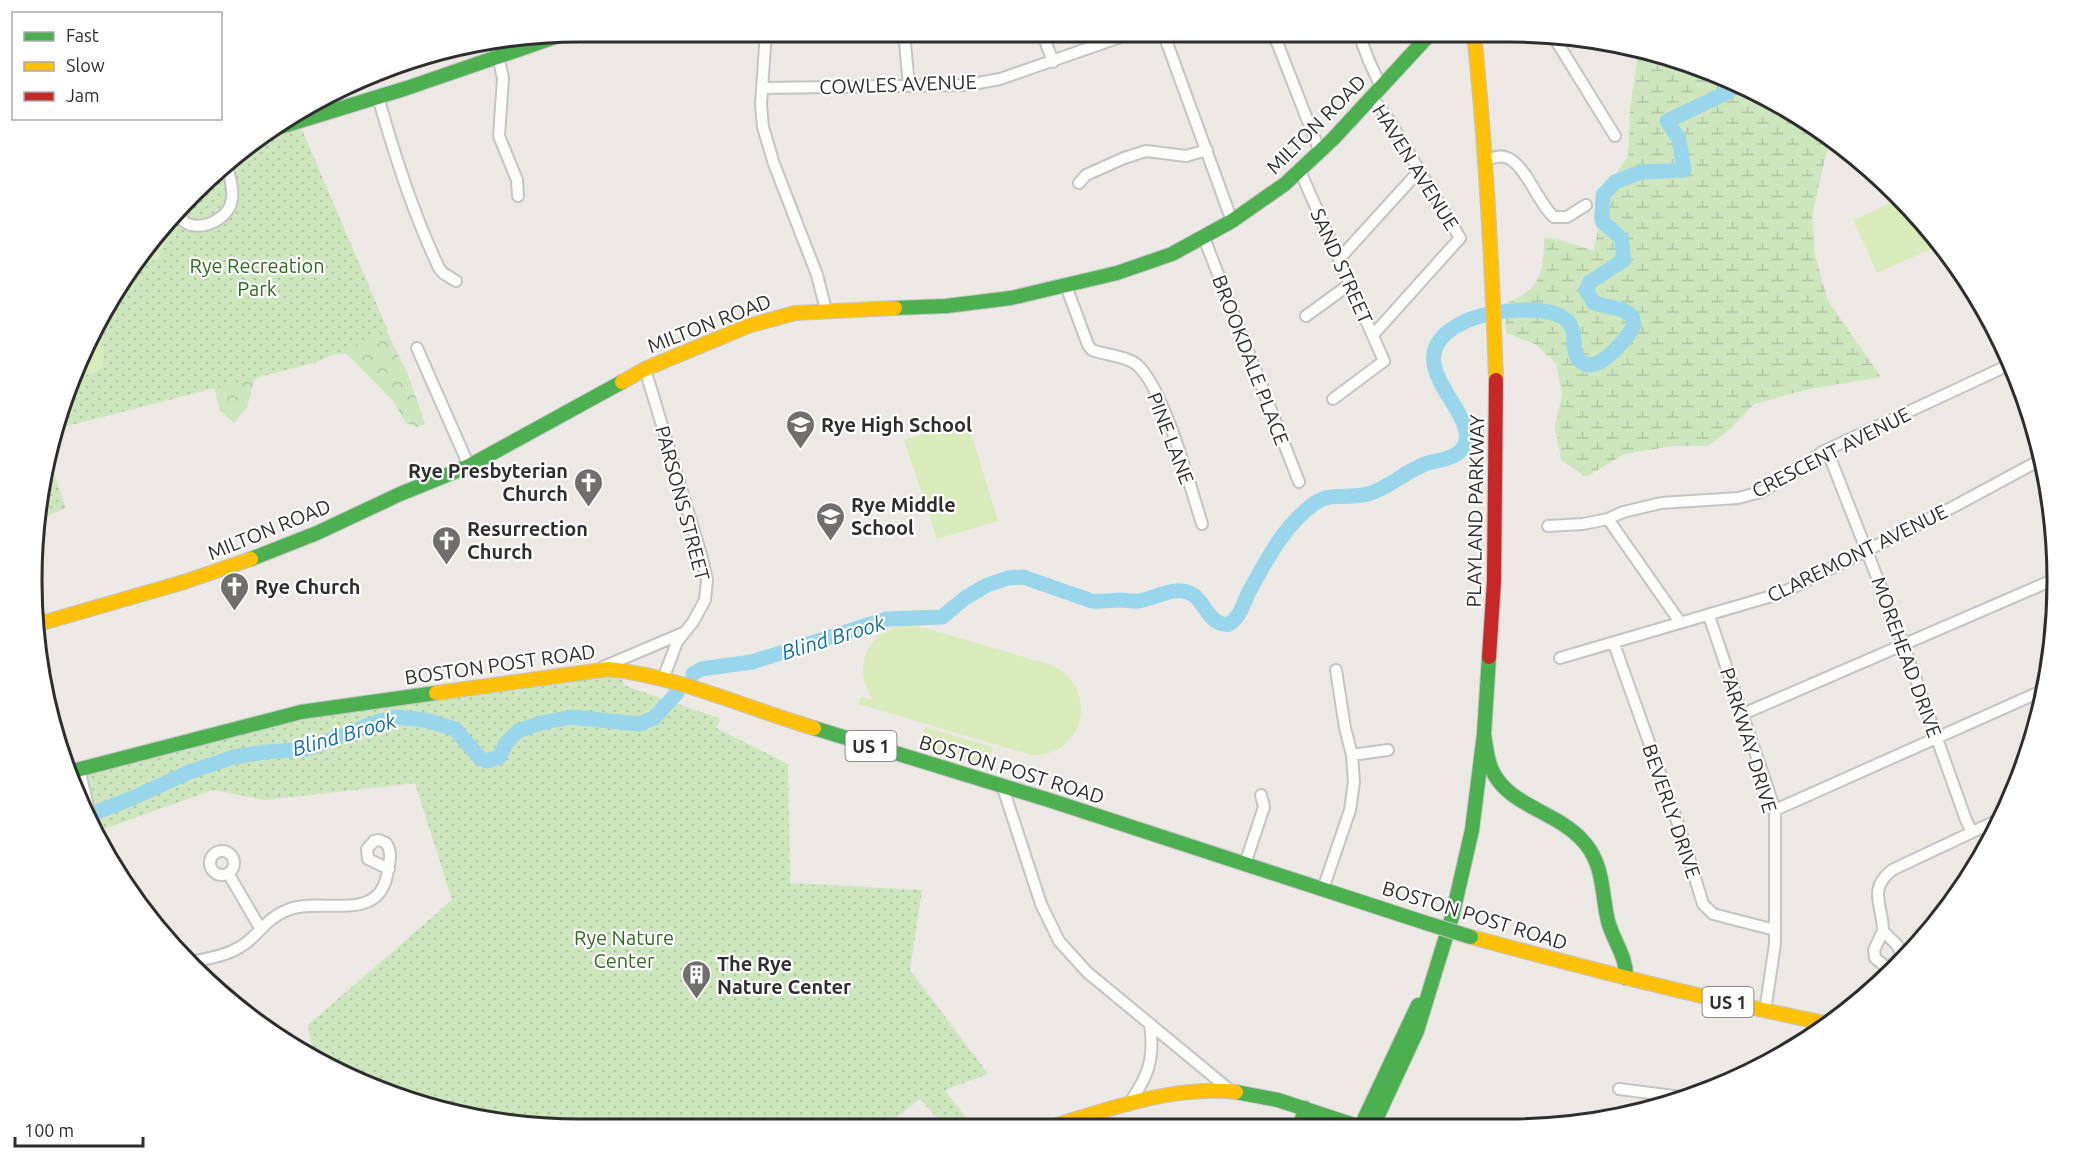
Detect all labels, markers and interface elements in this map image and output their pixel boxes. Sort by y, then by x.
legend [12,12,222,120]
text: Fast [66,25,99,45]
text: Slow [66,55,105,75]
street label: COWLES AVENUE [819,70,977,98]
street label: MILTON ROAD [1262,70,1370,178]
text: Jam [66,85,100,105]
street label: HAVEN AVENUE [1368,100,1464,234]
street label: SAND STREET [1306,205,1378,327]
park label: Rye Recreation Park [189,254,325,300]
street label: BROOKDALE PLACE [1208,272,1294,448]
street label: MILTON ROAD [644,289,774,357]
street label: PINE LANE [1143,389,1199,487]
street label: CRESCENT AVENUE [1748,402,1914,502]
school or university icon: Rye High School [784,408,816,450]
place label: Rye High School [821,413,972,436]
street label: PLAYLAND PARKWAY [1462,414,1488,608]
street label: PARSONS STREET [651,423,715,583]
place label: Rye Presbyterian Church [408,459,568,505]
church icon: Rye Presbyterian Church [573,466,605,508]
place label: Rye Middle School [851,493,956,539]
street label: MILTON ROAD [204,494,334,564]
street label: CLAREMONT AVENUE [1763,499,1951,607]
school or university icon: Rye Middle School [814,500,846,542]
place label: Resurrection Church [467,517,588,563]
church icon: Resurrection Church [430,524,462,566]
church icon: Rye Church [218,570,250,612]
street label: MOREHEAD DRIVE [1867,573,1947,741]
place label: Rye Church [255,575,361,598]
water label: Blind Brook [778,610,888,664]
street label: BOSTON POST ROAD [403,639,597,689]
street label: PARKWAY DRIVE [1716,665,1782,815]
water label: Blind Brook [289,708,399,760]
street label: BOSTON POST ROAD [917,730,1107,808]
road number: US 1 [846,731,896,761]
street label: BEVERLY DRIVE [1638,741,1706,881]
street label: BOSTON POST ROAD [1380,876,1570,954]
park label: Rye Nature Center [574,926,674,972]
place label: The Rye Nature Center [717,952,852,998]
building icon: The Rye Nature Center [680,958,712,1000]
road number: US 1 [1702,987,1754,1017]
scale bar [15,1110,142,1148]
text: 100 m [24,1120,74,1140]

